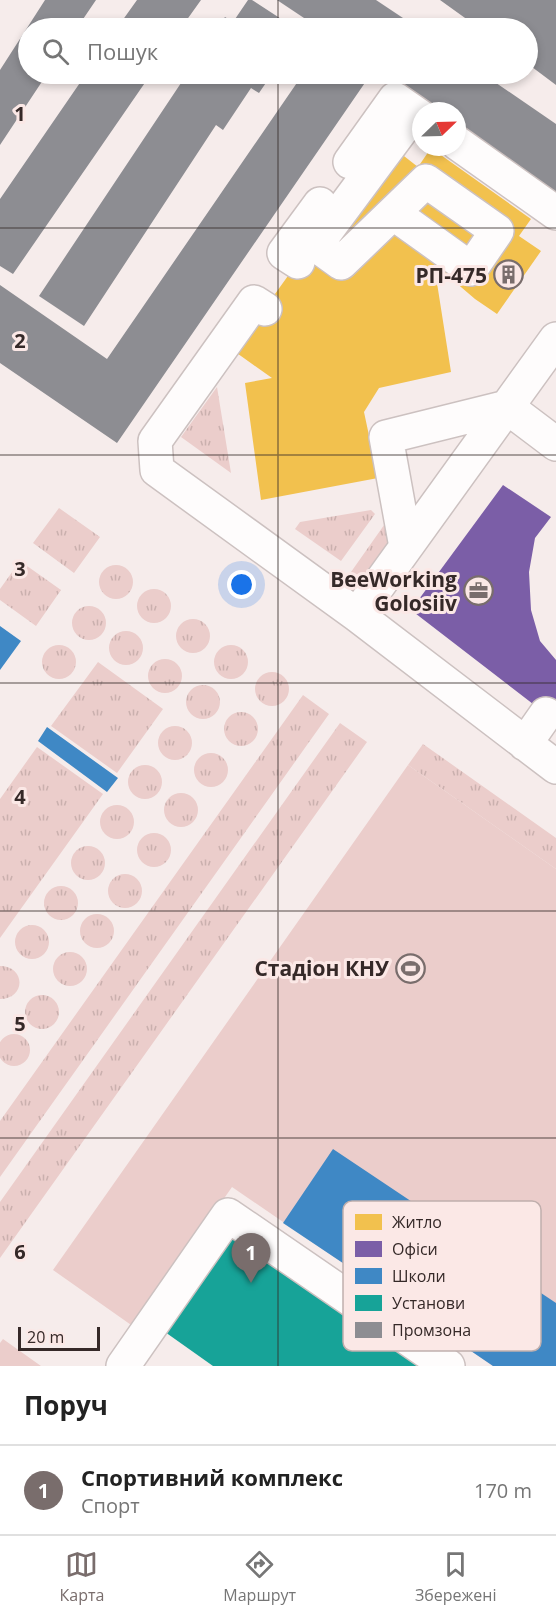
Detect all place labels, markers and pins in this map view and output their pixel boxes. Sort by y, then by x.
building icon: РП-475 [492,259,524,291]
place label: РП-475 [415,261,487,289]
place label: BeeWorking Golosiiv [330,565,457,617]
office icon: BeeWorking Golosiiv [462,575,494,607]
sports icon: Стадіон КНУ [394,952,426,984]
place label: Стадіон КНУ [254,954,389,982]
pin: 1 [232,1234,270,1283]

